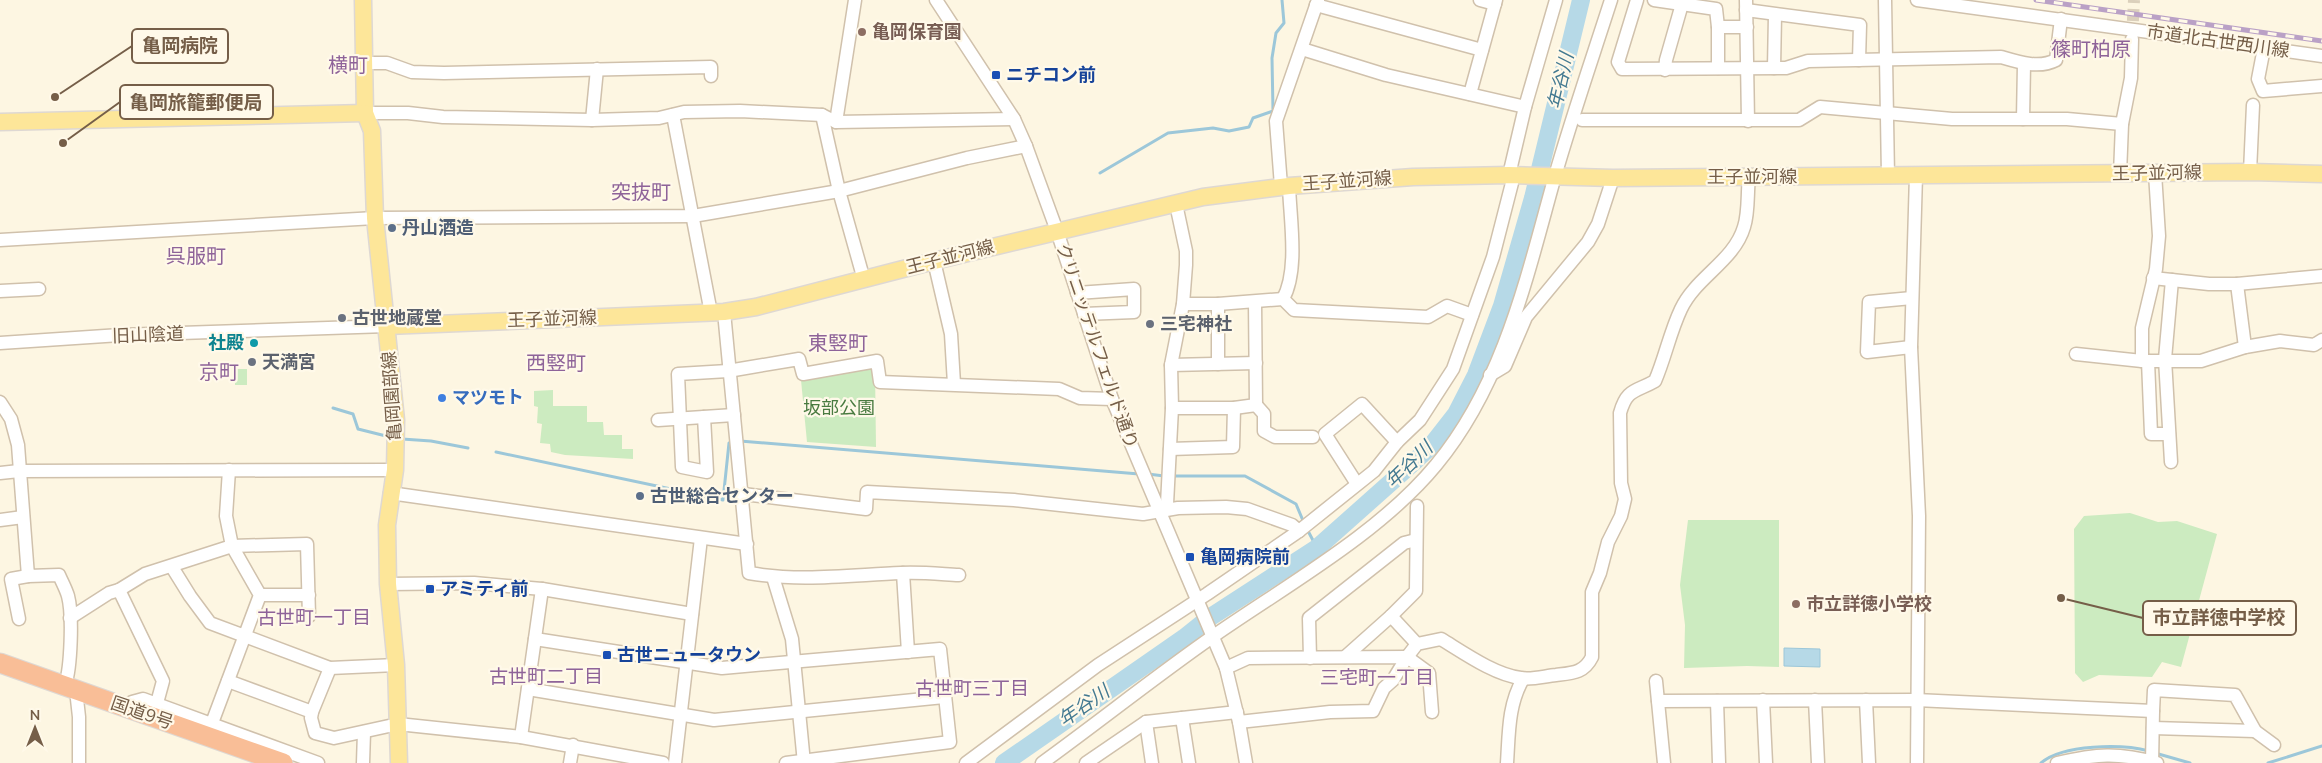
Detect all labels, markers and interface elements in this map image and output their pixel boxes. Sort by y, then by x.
street label: 市道北古世西川線 [2145,19,2291,63]
place label: 亀岡保育園 [872,20,962,44]
marker: 亀岡保育園 [856,26,868,38]
callout: 亀岡病院 [132,29,228,63]
text: 亀岡病院 [142,33,218,59]
district label: 篠町柏原 [2051,36,2131,63]
water label: 年谷川 [1542,48,1581,112]
district label: 横町 [328,52,368,79]
place label: ニチコン前 [1006,63,1096,87]
marker: ニチコン前 [990,69,1002,81]
callout: 亀岡旅籠郵便局 [120,85,273,119]
text: 亀岡旅籠郵便局 [129,90,263,116]
street label: 王子並河線 [2112,160,2202,186]
street label: 王子並河線 [1707,165,1797,189]
street label: 王子並河線 [1301,166,1393,196]
district label: 突抜町 [611,179,671,206]
place label: 丹山酒造 [402,216,474,240]
marker: 丹山酒造 [386,222,398,234]
street label: 王子並河線 [903,234,997,280]
street label: クリニッテルフェルド通り [1050,240,1144,452]
district label: 呉服町 [166,243,226,270]
street label: 王子並河線 [507,305,597,333]
place label: 古世地蔵堂 [352,306,442,330]
marker: 古世地蔵堂 [336,312,348,324]
place label: 三宅神社 [1160,312,1232,336]
marker: 三宅神社 [1144,318,1156,330]
street label: 旧山陰道 [112,322,184,348]
district label: 東竪町 [808,330,868,357]
place label: 社殿 [208,331,244,355]
marker: 社殿 [248,337,260,349]
place label: 天満宮 [262,350,316,374]
street label: 亀岡園部線 [377,350,407,442]
district label: 西竪町 [526,350,586,377]
marker: 天満宮 [246,356,258,368]
district label: 京町 [199,359,239,386]
place label: マツモト [452,386,524,410]
marker: マツモト [436,392,448,404]
park label: 坂部公園 [803,396,875,420]
water label: 年谷川 [1379,434,1440,494]
place label: 古世総合センター [650,484,794,508]
marker: 古世総合センター [634,490,646,502]
place label: 亀岡病院前 [1200,545,1290,569]
marker: 亀岡病院前 [1184,551,1196,563]
place label: アミティ前 [440,577,529,601]
marker: アミティ前 [424,583,436,595]
place label: 市立詳徳小学校 [1806,592,1932,616]
marker: 市立詳徳小学校 [1790,598,1802,610]
callout: 市立詳徳中学校 [2143,601,2296,635]
district label: 古世町一丁目 [257,605,371,631]
text: 市立詳徳中学校 [2152,605,2286,631]
place label: 古世ニュータウン [617,643,761,667]
marker: 古世ニュータウン [601,649,613,661]
district label: 古世町二丁目 [489,664,603,690]
district label: 三宅町一丁目 [1320,665,1434,691]
district label: 古世町三丁目 [915,676,1029,702]
water label: 年谷川 [1053,678,1116,733]
street label: 国道9号 [107,691,177,735]
north arrow [10,703,60,753]
text: N [30,706,40,725]

